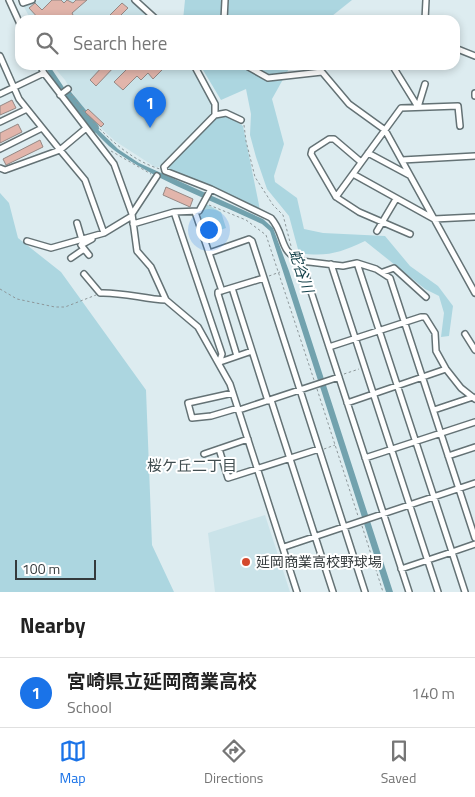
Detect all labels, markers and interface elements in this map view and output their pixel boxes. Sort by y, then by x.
search box [15,15,460,70]
text: Search here [73,28,167,57]
icon: search [33,29,61,57]
pin: 1 [134,87,166,128]
your location [196,217,222,243]
water label: 蛇谷川 [283,246,320,298]
district label: 桜ケ丘二丁目 [147,454,237,477]
place label: 延岡商業高校野球場 [256,551,382,572]
marker: 延岡商業高校野球場 [240,556,252,568]
scale bar [15,557,96,580]
text: 100 m [22,558,60,579]
text: Nearby [20,609,85,641]
text: 宮崎県立延岡商業高校 [67,666,257,695]
text: 1 [32,681,40,705]
text: 140 m [411,681,455,705]
text: School [67,695,112,719]
tab: Map [59,737,87,788]
tab: Directions [204,737,263,788]
tab: Saved [381,737,416,788]

